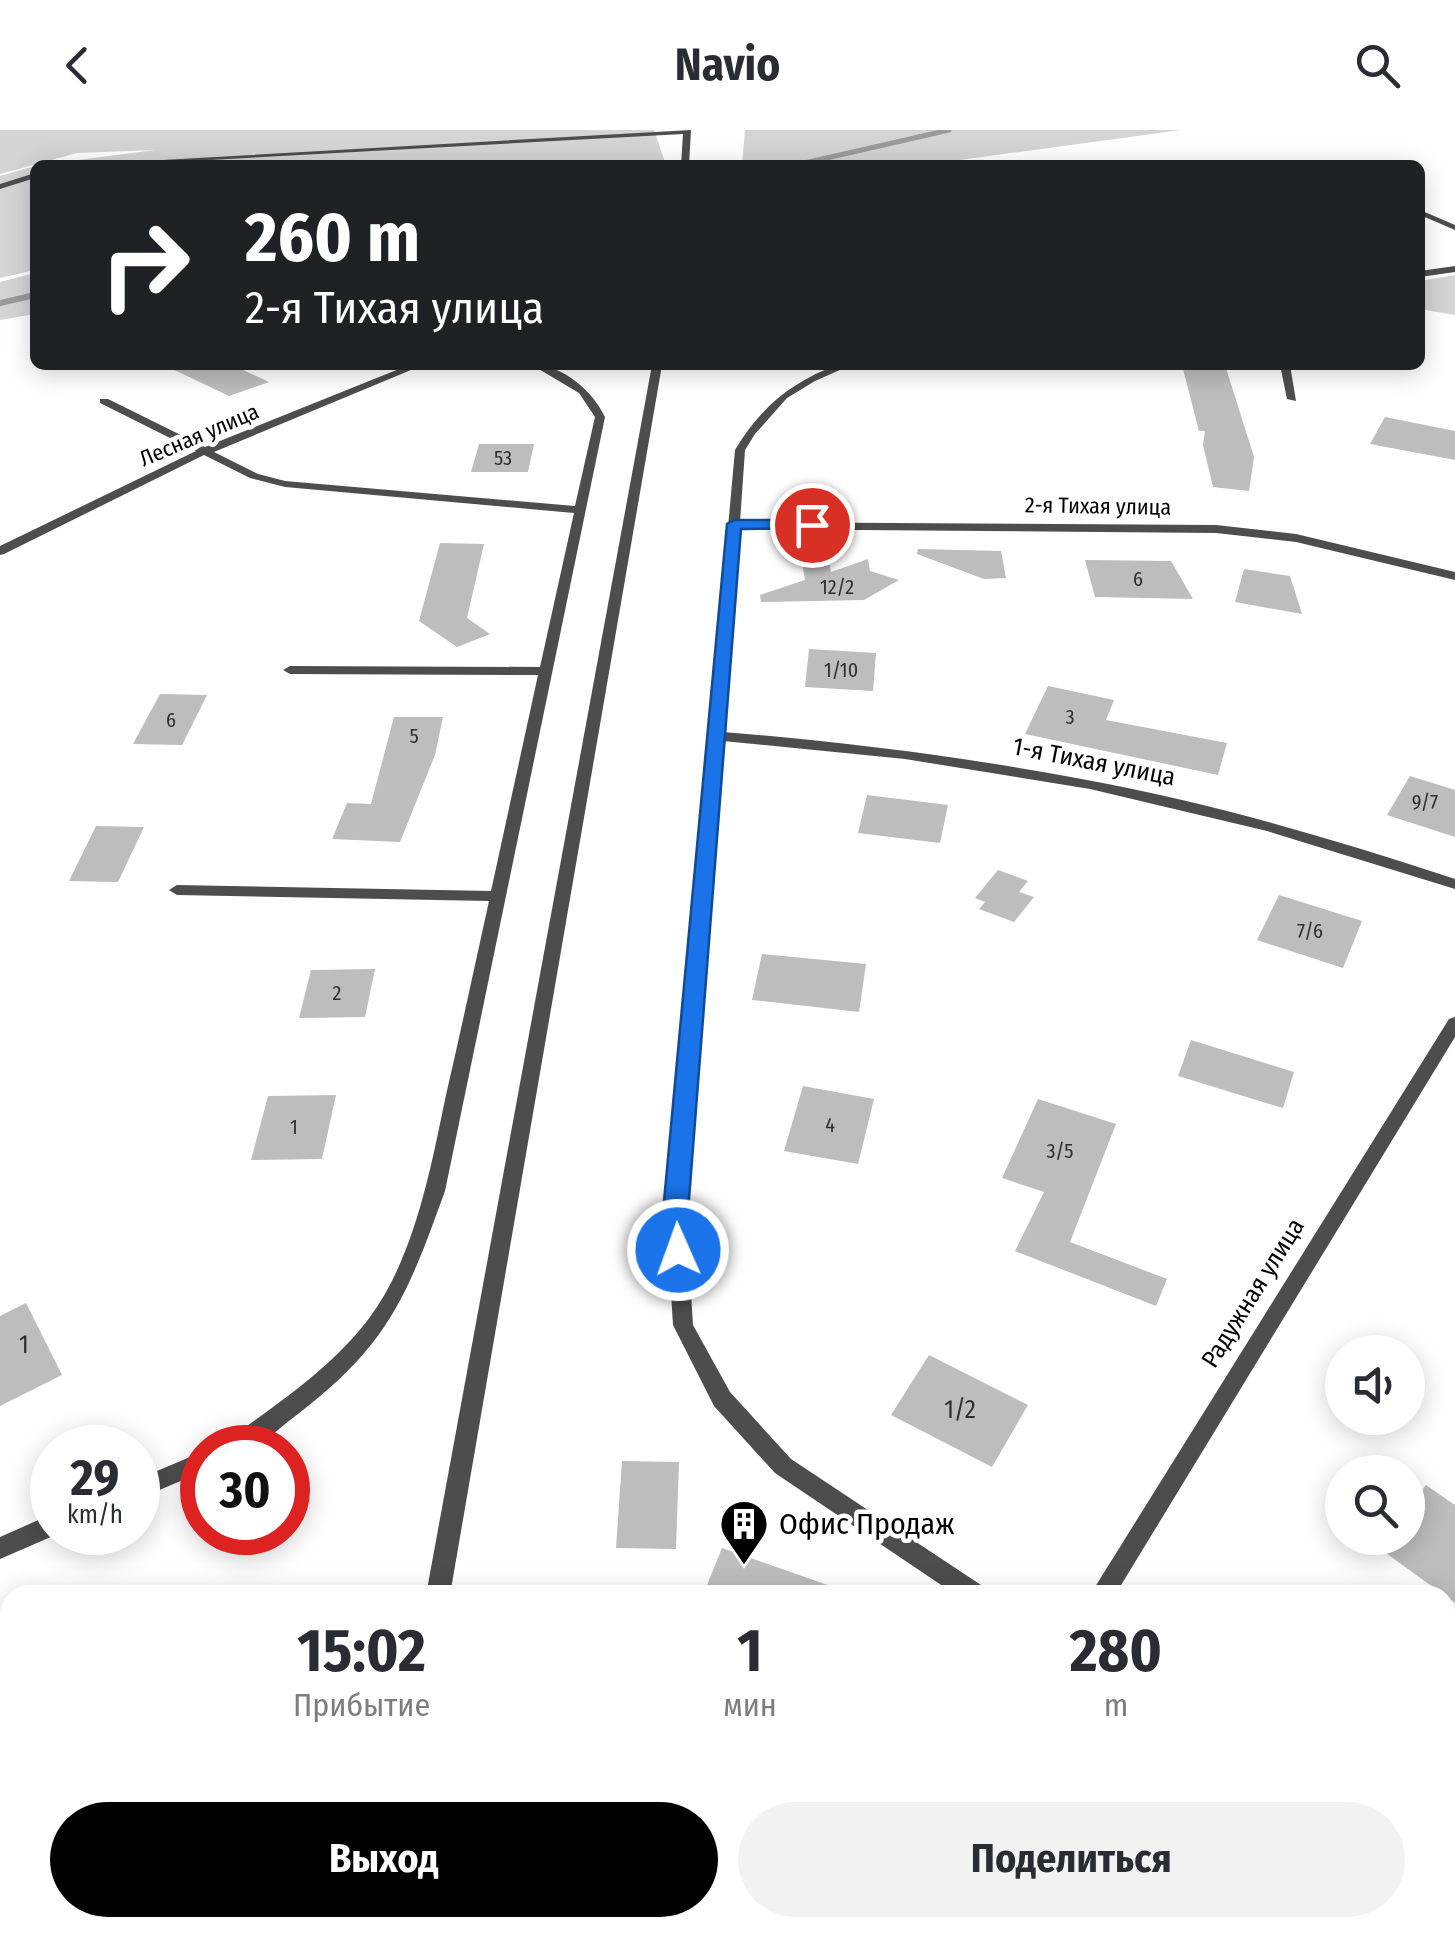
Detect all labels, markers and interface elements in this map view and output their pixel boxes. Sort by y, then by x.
icon: back [50,38,105,93]
text: Navio [675,38,780,92]
icon: search [1350,38,1405,93]
text: 260 m [245,196,420,280]
icon: right [80,200,210,330]
text: 2-я Тихая улица [245,281,544,335]
street label: Лесная улица [135,398,263,472]
house number: 53 [494,446,512,470]
pin [770,483,855,568]
street label: 2-я Тихая улица [1025,491,1171,521]
icon: arrive [785,498,840,553]
house number: 6 [1133,567,1143,591]
house number: 12/2 [820,575,854,599]
house number: 1/10 [824,658,858,682]
house number: 3 [1065,705,1075,729]
house number: 6 [166,708,176,732]
house number: 5 [409,724,419,748]
street label: 1-я Тихая улица [1010,732,1178,792]
house number: 9/7 [1412,790,1438,814]
house number: 7/6 [1297,919,1323,943]
house number: 2 [333,981,342,1005]
house number: 4 [825,1113,835,1137]
house number: 1 [290,1115,298,1139]
house number: 3/5 [1047,1139,1073,1163]
position arrow [626,1198,730,1302]
street label: Радужная улица [1195,1213,1311,1373]
house number: 1 [19,1330,29,1360]
map controls [1325,1335,1425,1555]
button: sound [1325,1335,1425,1435]
house number: 1/2 [944,1395,976,1425]
speed limit sign: 30 [180,1425,310,1555]
text: 29 [71,1448,119,1508]
button: search [1325,1455,1425,1555]
building icon: Офис Продаж [718,1498,770,1566]
text: km/h [67,1500,123,1530]
place label: Офис Продаж [779,1506,954,1542]
text: 15:02 [297,1615,426,1687]
text: 1 [737,1615,763,1687]
text: 280 [1070,1615,1162,1687]
text: Прибытие [293,1686,430,1724]
text: мин [723,1686,777,1724]
text: m [1104,1686,1128,1724]
button: Выход [50,1802,718,1917]
button: Поделиться [738,1802,1405,1917]

